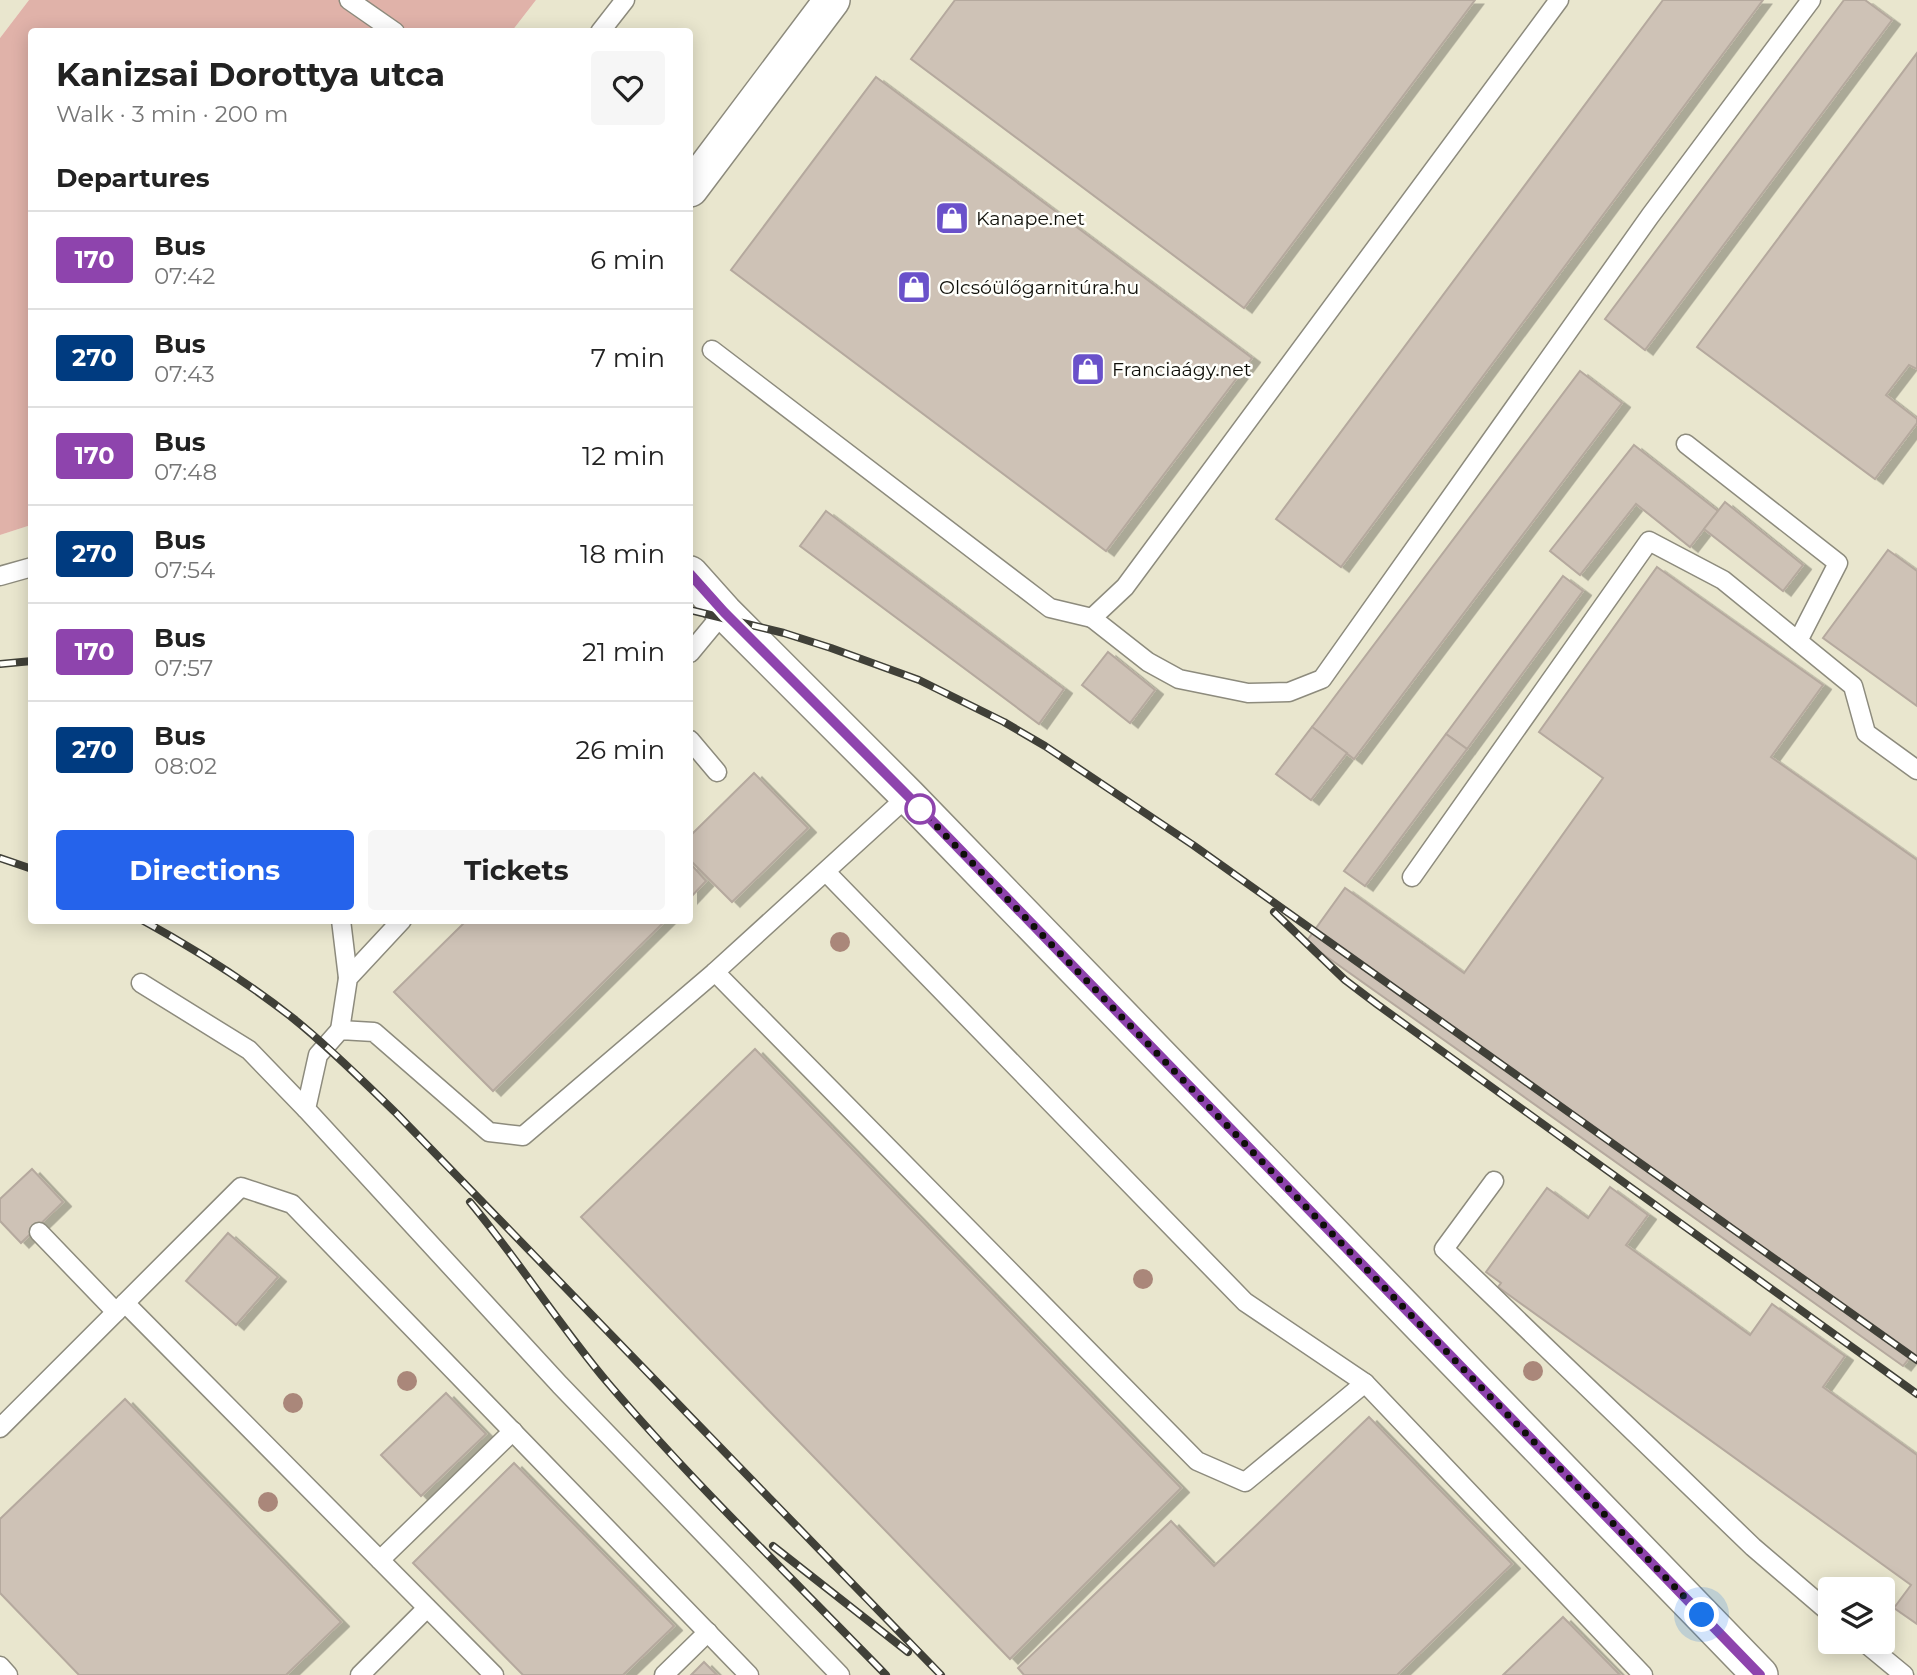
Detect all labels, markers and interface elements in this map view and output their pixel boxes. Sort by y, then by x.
button: heart [591,51,665,125]
text: Kanizsai Dorottya utca [56,54,445,94]
text: Walk · 3 min · 200 m [56,100,289,128]
text: Departures [56,162,210,194]
shop icon: Kanape.net [933,199,971,237]
place label: Kanape.net [976,207,1085,230]
text: Bus [154,230,206,262]
text: 6 min [590,244,665,276]
text: 170 [74,245,115,274]
text: 07:42 [154,262,215,290]
shop icon: Olcsóülőgarnitúra.hu [895,268,933,306]
place label: Olcsóülőgarnitúra.hu [939,276,1139,299]
text: Bus [154,328,206,360]
text: 7 min [591,342,665,374]
text: 270 [72,343,117,372]
shop icon: Franciaágy.net [1069,350,1107,388]
place label: Franciaágy.net [1112,358,1252,381]
text: 07:43 [154,360,215,388]
text: Bus [154,426,206,458]
text: 12 min [582,440,665,472]
text: 170 [74,441,115,470]
text: 07:48 [154,458,217,486]
text: Bus [154,524,206,556]
text: 18 min [580,538,665,570]
text: 270 [72,539,117,568]
text: 07:54 [154,556,215,584]
text: Bus [154,622,206,654]
text: 21 min [582,636,665,668]
text: 170 [74,637,115,666]
text: 07:57 [154,654,213,682]
text: Bus [154,720,206,752]
text: 26 min [575,734,665,766]
text: 270 [72,735,117,764]
text: 08:02 [154,752,217,780]
unlabelled marker [905,794,935,824]
button: Directions [56,830,354,910]
button: Tickets [368,830,665,910]
map controls [1818,1577,1895,1654]
button: layers [1818,1577,1895,1654]
your location [1684,1597,1719,1632]

